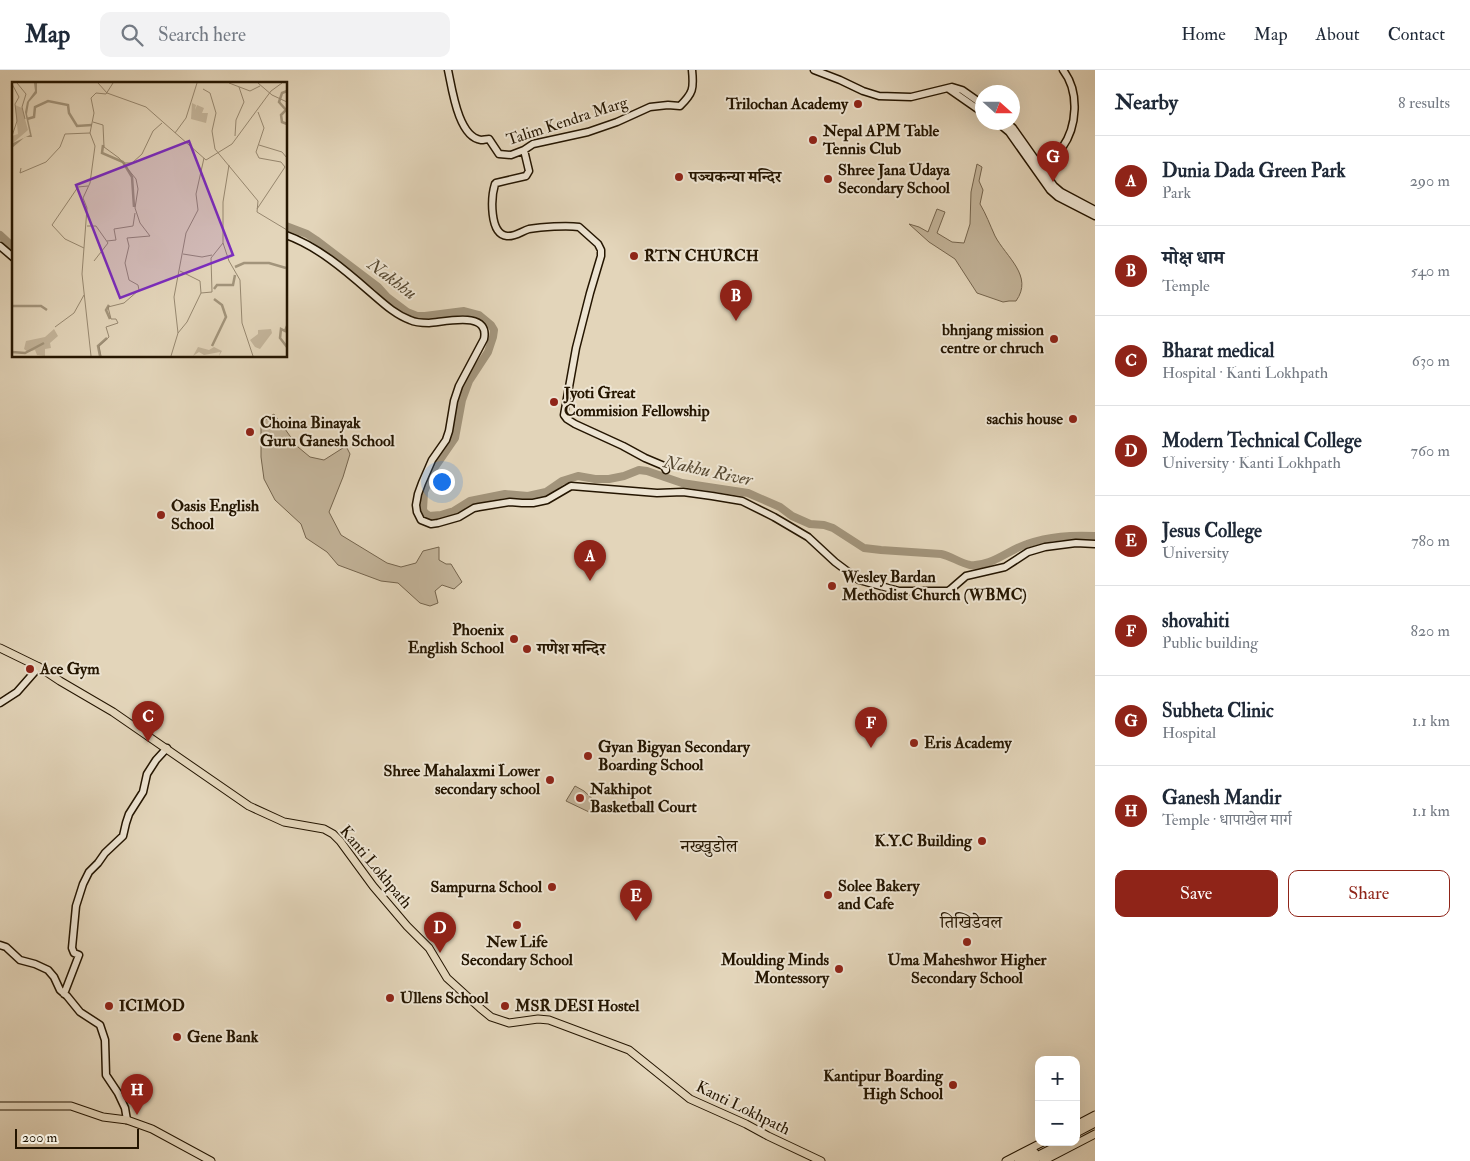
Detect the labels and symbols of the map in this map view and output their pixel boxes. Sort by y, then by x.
inset map [12,82,288,358]
north arrow [975,85,1020,130]
street label: Talim Kendra Marg [504,92,631,150]
place label: Trilochan Academy [725,94,849,115]
marker: Trilochan Academy [852,98,864,110]
place label: Nepal APM Table Tennis Club [822,121,940,159]
marker: Nepal APM Table Tennis Club [807,134,819,146]
pin: G [1037,141,1069,182]
place label: Shree Jana Udaya Secondary School [838,160,951,199]
place label: पञ्चकन्या मन्दिर [688,167,783,187]
marker: पञ्चकन्या मन्दिर [673,171,685,183]
marker: Shree Jana Udaya Secondary School [822,173,834,185]
place label: RTN CHURCH [644,246,759,266]
marker: RTN CHURCH [628,250,640,262]
water label: Nakhhu [362,253,421,305]
pin: B [720,280,752,321]
place label: bhnjang mission centre or chruch [941,320,1045,358]
marker: bhnjang mission centre or chruch [1048,333,1060,345]
place label: Jyoti Great Commision Fellowship [563,383,710,422]
marker: Jyoti Great Commision Fellowship [548,396,560,408]
place label: sachis house [986,409,1063,429]
place label: Choina Binayak Guru Ganesh School [260,413,396,451]
marker: sachis house [1067,413,1079,425]
marker: Choina Binayak Guru Ganesh School [244,426,256,438]
water label: Nakhu River [660,450,756,492]
your location [429,469,455,495]
place label: Oasis English School [171,496,260,534]
marker: Oasis English School [155,509,167,521]
pin: A [574,540,606,581]
place label: Wesley Bardan Methodist Church (WBMC) [841,567,1027,605]
marker: Wesley Bardan Methodist Church (WBMC) [826,580,838,592]
place label: Phoenix English School [408,620,505,659]
marker: Phoenix English School [508,633,520,645]
place label: गणेश मन्दिर [536,639,607,659]
marker: गणेश मन्दिर [521,643,533,655]
place label: Ace Gym [39,659,100,680]
marker: Ace Gym [24,663,36,675]
pin: C [132,701,164,742]
pin: F [855,707,887,748]
place label: Eris Academy [924,733,1013,754]
place label: Gyan Bigyan Secondary Boarding School [598,737,751,776]
marker: Eris Academy [908,737,920,749]
marker: Gyan Bigyan Secondary Boarding School [582,750,594,762]
place label: Shree Mahalaxmi Lower secondary school [384,761,541,800]
marker: Shree Mahalaxmi Lower secondary school [544,774,556,786]
place label: Nakhipot Basketball Court [589,779,698,817]
marker: Nakhipot Basketball Court [574,792,586,804]
street label: Kanti Lokhpath [335,821,417,914]
place label: K.Y.C Building [875,831,973,852]
district label: नख्खुडोल [680,835,739,858]
marker: K.Y.C Building [976,835,988,847]
place label: Solee Bakery and Cafe [838,876,920,914]
place label: Sampurna School [431,877,543,898]
pin: E [620,880,652,921]
marker: Sampurna School [546,881,558,893]
marker: Solee Bakery and Cafe [822,889,834,901]
district label: तिखिडेवल [939,911,1003,934]
pin: D [424,912,456,953]
marker: New Life Secondary School [511,919,523,931]
place label: New Life Secondary School [461,932,574,971]
marker: Uma Maheshwor Higher Secondary School [961,936,973,948]
place label: Moulding Minds Montessory [720,950,830,989]
place label: Uma Maheshwor Higher Secondary School [887,950,1048,989]
marker: Moulding Minds Montessory [833,963,845,975]
place label: Ullens School [400,988,489,1008]
marker: Ullens School [384,992,396,1004]
place label: ICIMOD [119,996,185,1016]
place label: MSR DESI Hostel [514,996,640,1016]
marker: ICIMOD [103,1000,115,1012]
marker: MSR DESI Hostel [499,1000,511,1012]
place label: Gene Bank [187,1027,259,1047]
marker: Gene Bank [171,1031,183,1043]
place label: Kantipur Boarding High School [823,1066,944,1105]
pin: H [121,1074,153,1115]
street label: Kanti Lokhpath [692,1077,794,1141]
marker: Kantipur Boarding High School [947,1079,959,1091]
scale bar [15,1126,139,1149]

